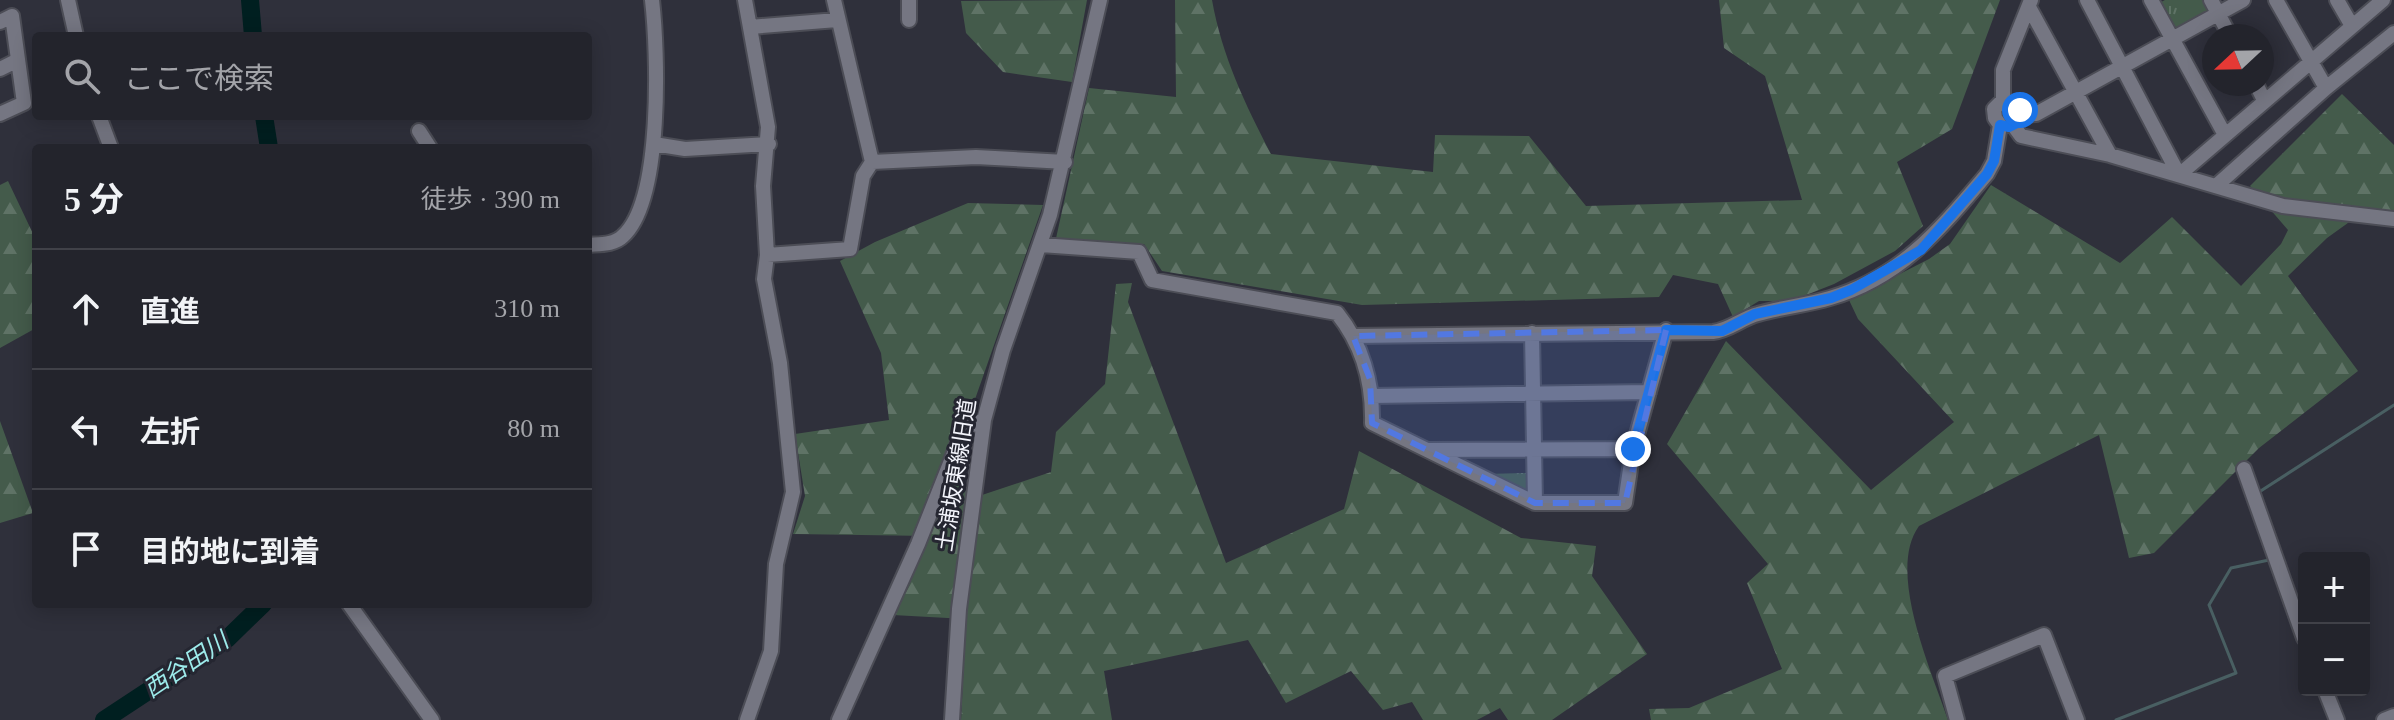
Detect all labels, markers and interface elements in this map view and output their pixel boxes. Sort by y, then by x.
north arrow [2202,24,2274,96]
search box [32,32,592,120]
icon: search [60,54,104,98]
text: ここで検索 [124,62,274,95]
route start [2002,92,2038,128]
text: 5 分 [64,181,124,218]
text: 徒歩 · 390 m [421,185,560,214]
icon: ahead [64,287,108,331]
text: 310 m [494,294,560,323]
text: 直進 [140,295,200,328]
street label: 土浦坂東線旧道 [932,397,980,553]
icon: left [64,407,108,451]
text: 80 m [507,414,560,443]
text: 左折 [140,415,200,448]
route end [1615,431,1651,467]
icon: arrive [64,527,108,571]
text: 目的地に到着 [140,535,320,568]
map controls [2298,552,2370,696]
button: + [2298,552,2370,624]
button: − [2298,624,2370,696]
water label: 西谷田川 [139,626,236,703]

